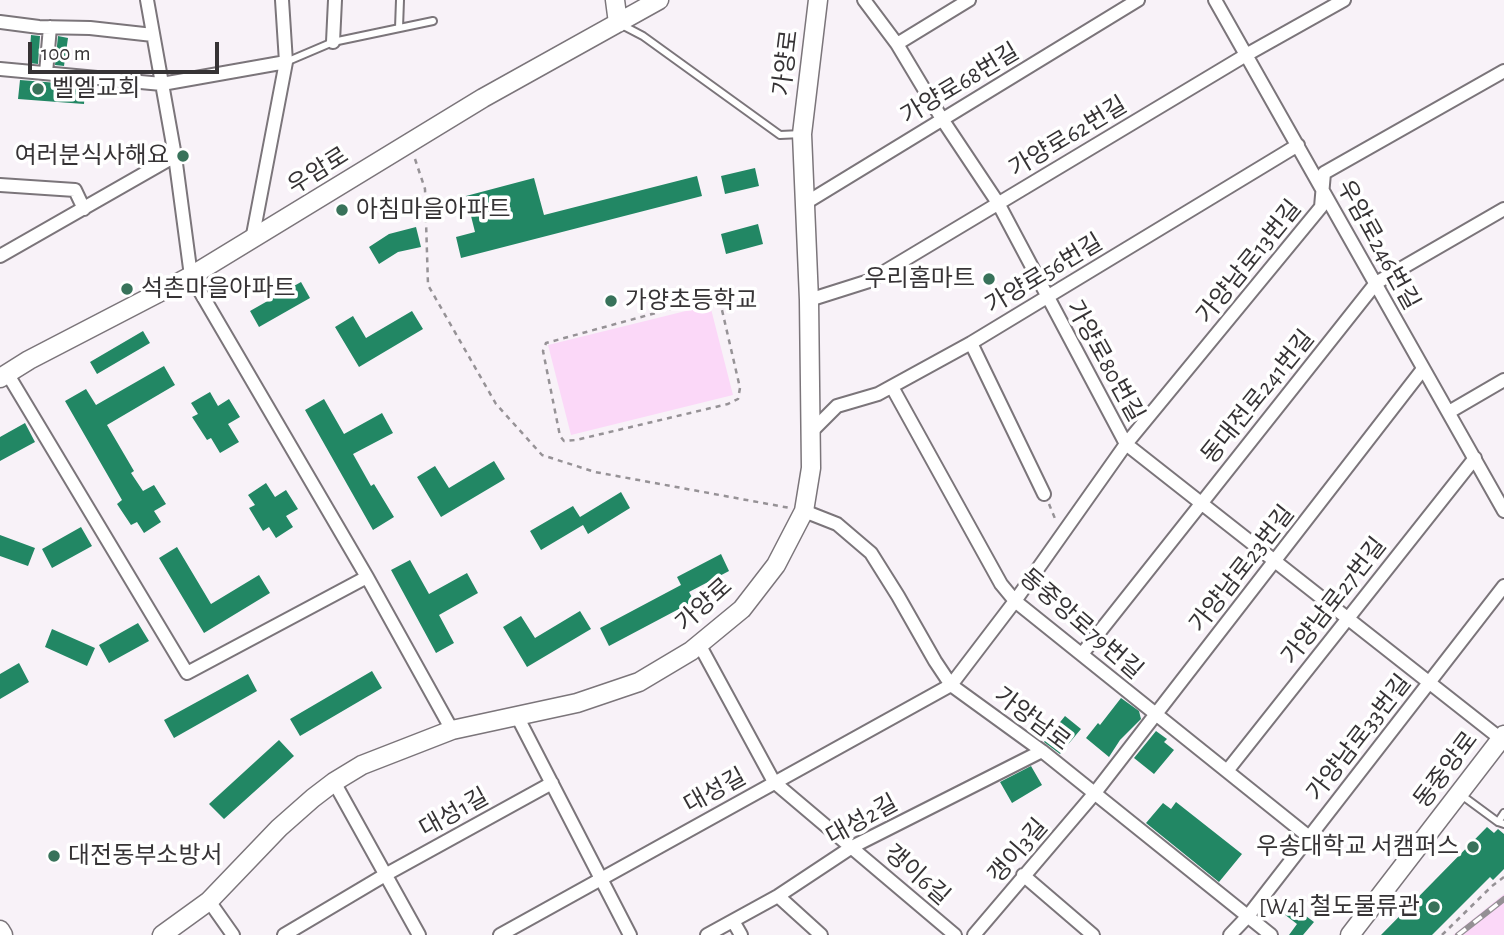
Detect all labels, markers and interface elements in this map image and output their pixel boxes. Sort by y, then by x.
scale bar [32,28,222,72]
street label: 가양로 [768,28,804,98]
street label: 가양로68번길 [896,37,1024,131]
text: 100 m [41,43,91,64]
place label: 벨엘교회 [52,75,140,103]
marker: 벨엘교회 [30,81,46,97]
street label: 가양로62번길 [1004,91,1132,183]
street label: 우암로 [282,141,354,201]
place label: 여러분식사해요 [14,142,169,170]
marker: 여러분식사해요 [175,148,191,164]
street label: 우암로246번길 [1330,175,1426,315]
street label: 가양남로13번길 [1190,194,1308,330]
place label: 아침마을아파트 [356,196,511,224]
marker: 아침마을아파트 [334,202,350,218]
street label: 가양로56번길 [980,228,1108,320]
place label: 우리홈마트 [865,265,975,293]
marker: 우리홈마트 [981,271,997,287]
place label: 석촌마을아파트 [141,275,296,303]
marker: 석촌마을아파트 [119,281,135,297]
place label: 가양초등학교 [625,287,757,315]
marker: 가양초등학교 [603,293,619,309]
street label: 가양로80번길 [1060,295,1150,427]
street label: 동대전로241번길 [1195,325,1321,469]
street label: 가양남로23번길 [1183,500,1301,638]
street label: 가양남로27번길 [1275,532,1393,670]
street label: 동중앙로79번길 [1014,563,1148,685]
street label: 가양로 [670,572,738,638]
street label: 가양남로33번길 [1301,669,1417,807]
street label: 가양남로 [988,681,1076,757]
street label: 동중앙로 [1408,726,1484,814]
street label: 대성길 [679,762,751,820]
street label: 대성1길 [414,782,494,844]
street label: 대성2길 [821,789,903,851]
street label: 갱이3길 [982,813,1054,889]
place label: 우송대학교 서캠퍼스 [1256,833,1459,861]
street label: 갱이6길 [878,839,956,911]
marker: 우송대학교 서캠퍼스 [1465,839,1481,855]
place label: 대전동부소방서 [68,842,223,870]
marker: 대전동부소방서 [46,848,62,864]
place label: [W4] 철도물류관 [1259,893,1420,921]
marker: [W4] 철도물류관 [1426,899,1442,915]

